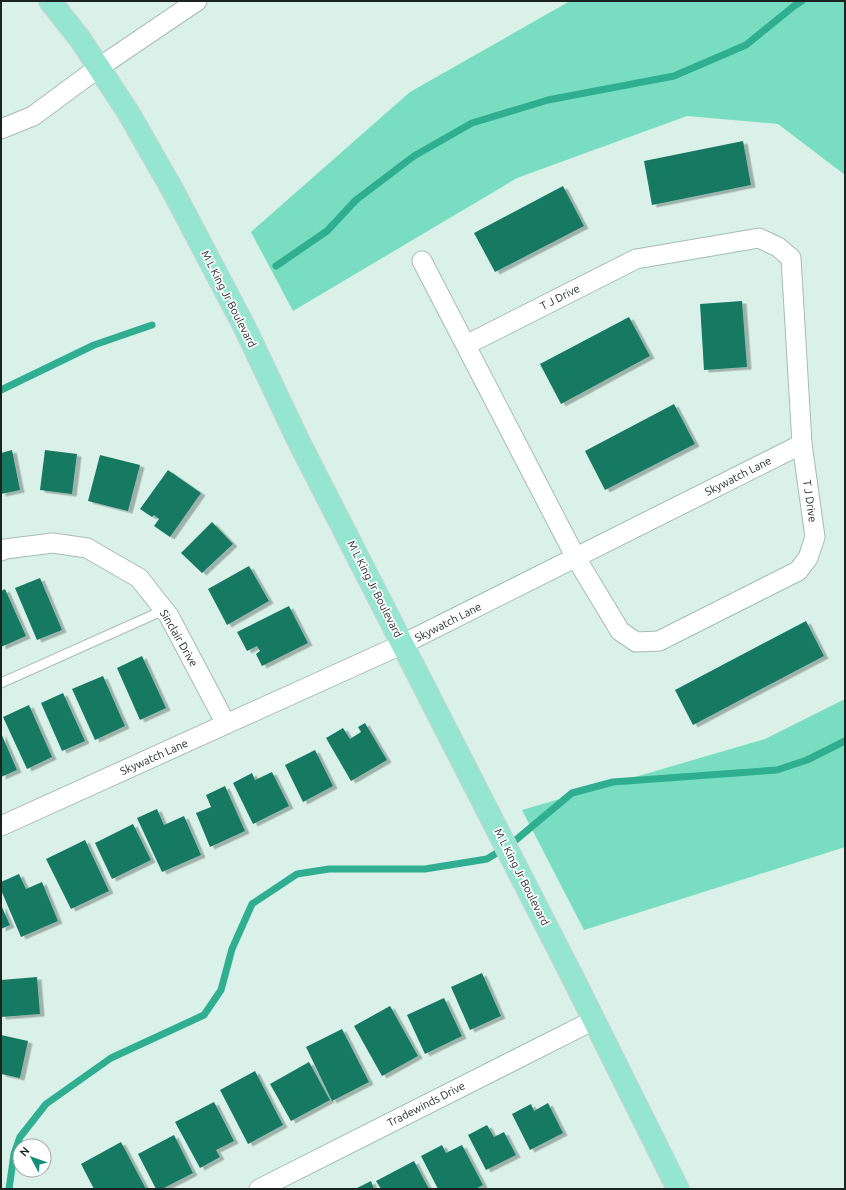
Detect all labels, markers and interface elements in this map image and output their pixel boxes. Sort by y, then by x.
street label: M L King Jr Boulevard [199,248,259,350]
street label: T J Drive [538,282,582,312]
street label: Skywatch Lane [703,454,773,498]
street label: T J Drive [801,479,819,523]
street label: M L King Jr Boulevard [345,538,405,640]
street label: Skywatch Lane [413,600,483,644]
street label: Sinclair Drive [158,607,200,669]
street label: Skywatch Lane [118,737,190,777]
street label: M L King Jr Boulevard [492,826,552,928]
street label: Tradewinds Drive [385,1079,467,1129]
north arrow [12,1138,52,1178]
text: N [17,1144,32,1158]

